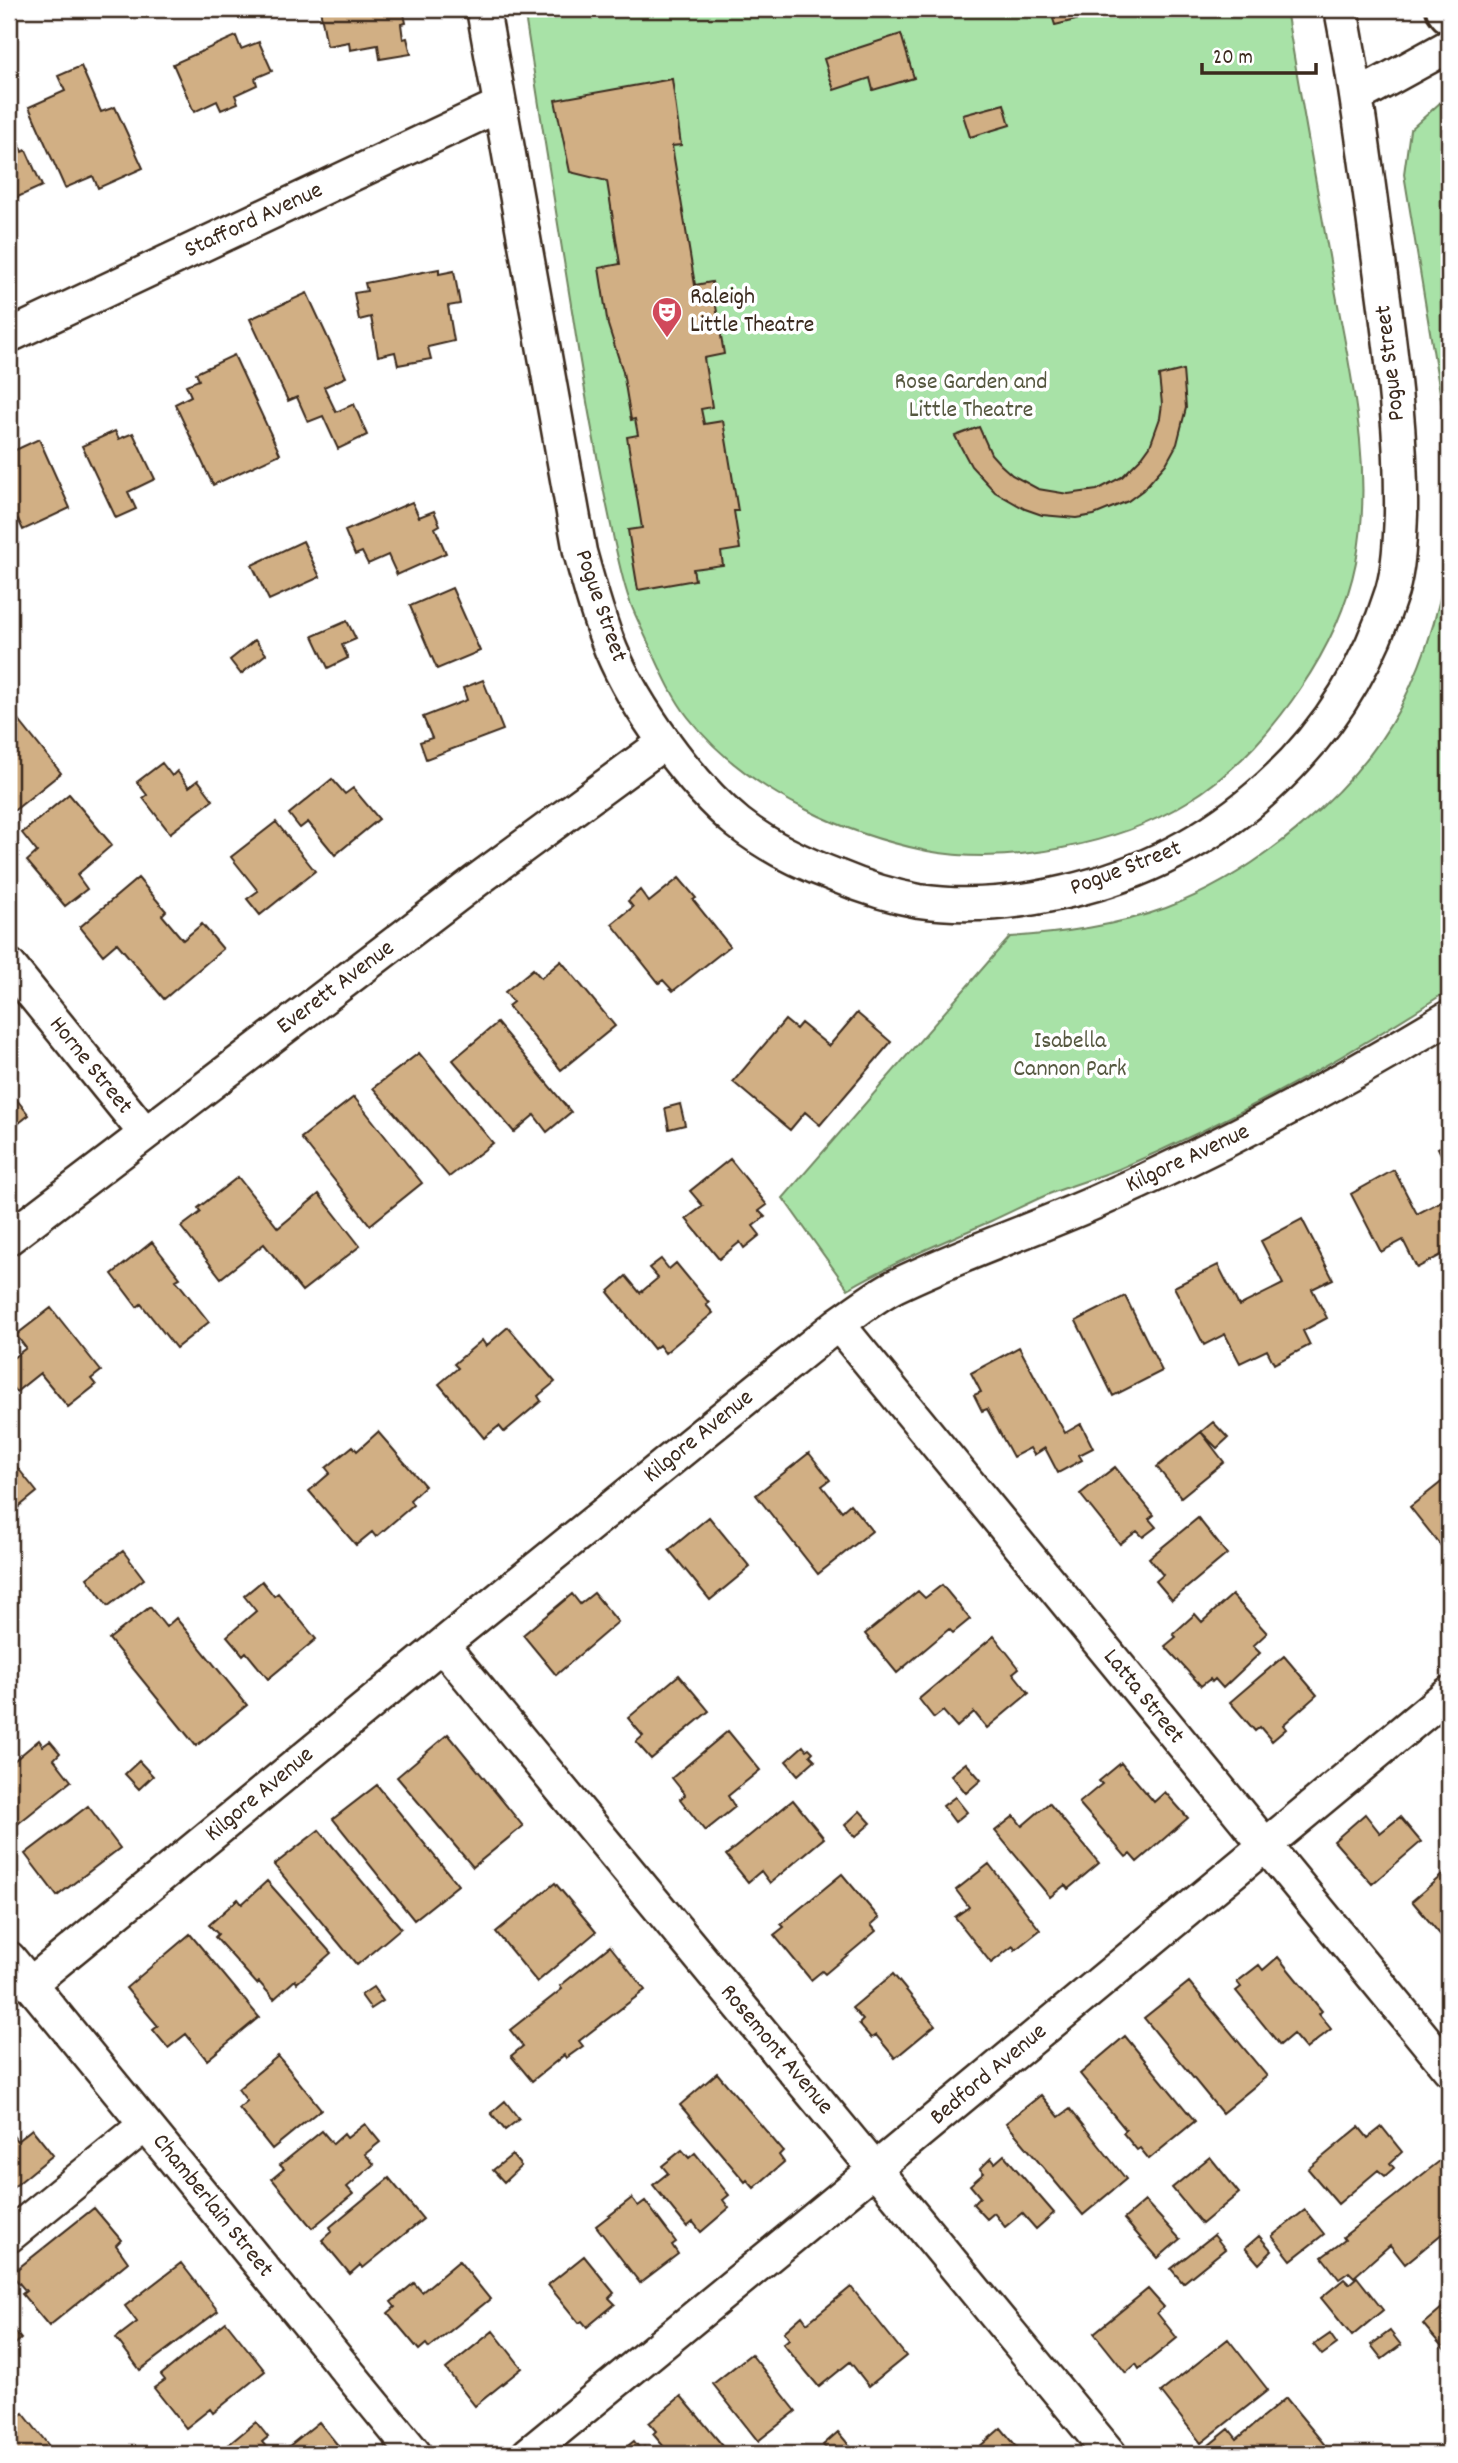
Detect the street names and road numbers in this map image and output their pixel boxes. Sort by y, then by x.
street label: Stafford Avenue [179,174,329,268]
street label: Pogue Street [1367,303,1415,423]
street label: Pogue Street [565,545,635,667]
street label: Pogue Street [1065,832,1187,906]
street label: Everett Avenue [270,932,402,1044]
street label: Horne Street [40,1010,140,1122]
street label: Kilgore Avenue [1121,1115,1255,1203]
street label: Kilgore Avenue [637,1382,761,1492]
street label: Latta Street [1094,1642,1192,1752]
street label: Kilgore Avenue [198,1739,322,1851]
street label: Rosemont Avenue [711,1977,841,2123]
street label: Bedford Avenue [923,2016,1055,2134]
street label: Chamberlain Street [143,2127,281,2285]

